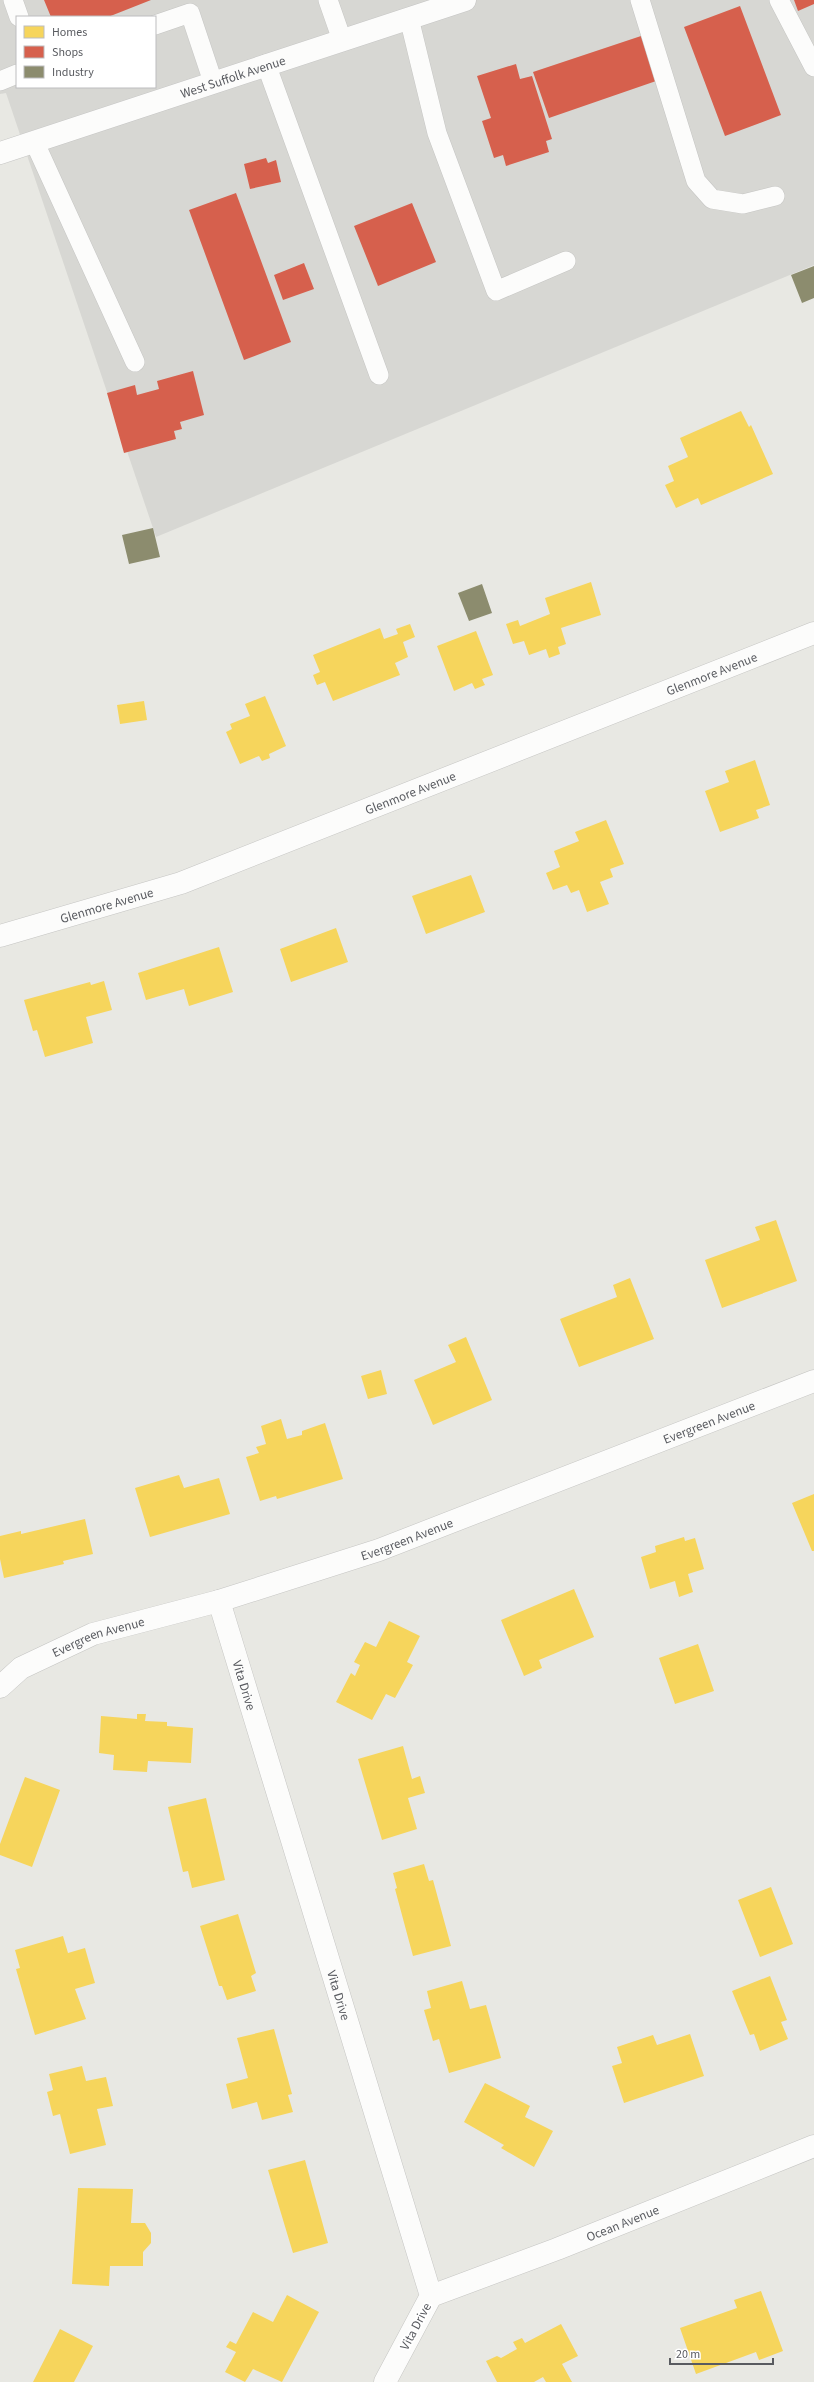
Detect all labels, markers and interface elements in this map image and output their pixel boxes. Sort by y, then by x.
legend [16,16,156,88]
text: Homes [52,24,87,41]
text: Shops [52,44,83,61]
street label: West Suffolk Avenue [178,52,288,103]
text: Industry [52,64,94,81]
street label: Glenmore Avenue [664,648,760,700]
street label: Glenmore Avenue [362,767,459,819]
street label: Glenmore Avenue [58,884,156,928]
street label: Evergreen Avenue [661,1397,758,1449]
street label: Evergreen Avenue [359,1514,456,1565]
street label: Evergreen Avenue [49,1613,147,1662]
street label: Vita Drive [228,1658,260,1713]
street label: Vita Drive [322,1968,354,2023]
street label: Ocean Avenue [584,2201,662,2246]
street label: Vita Drive [396,2300,436,2353]
scale bar [670,2340,773,2366]
text: 20 m [676,2346,700,2363]

